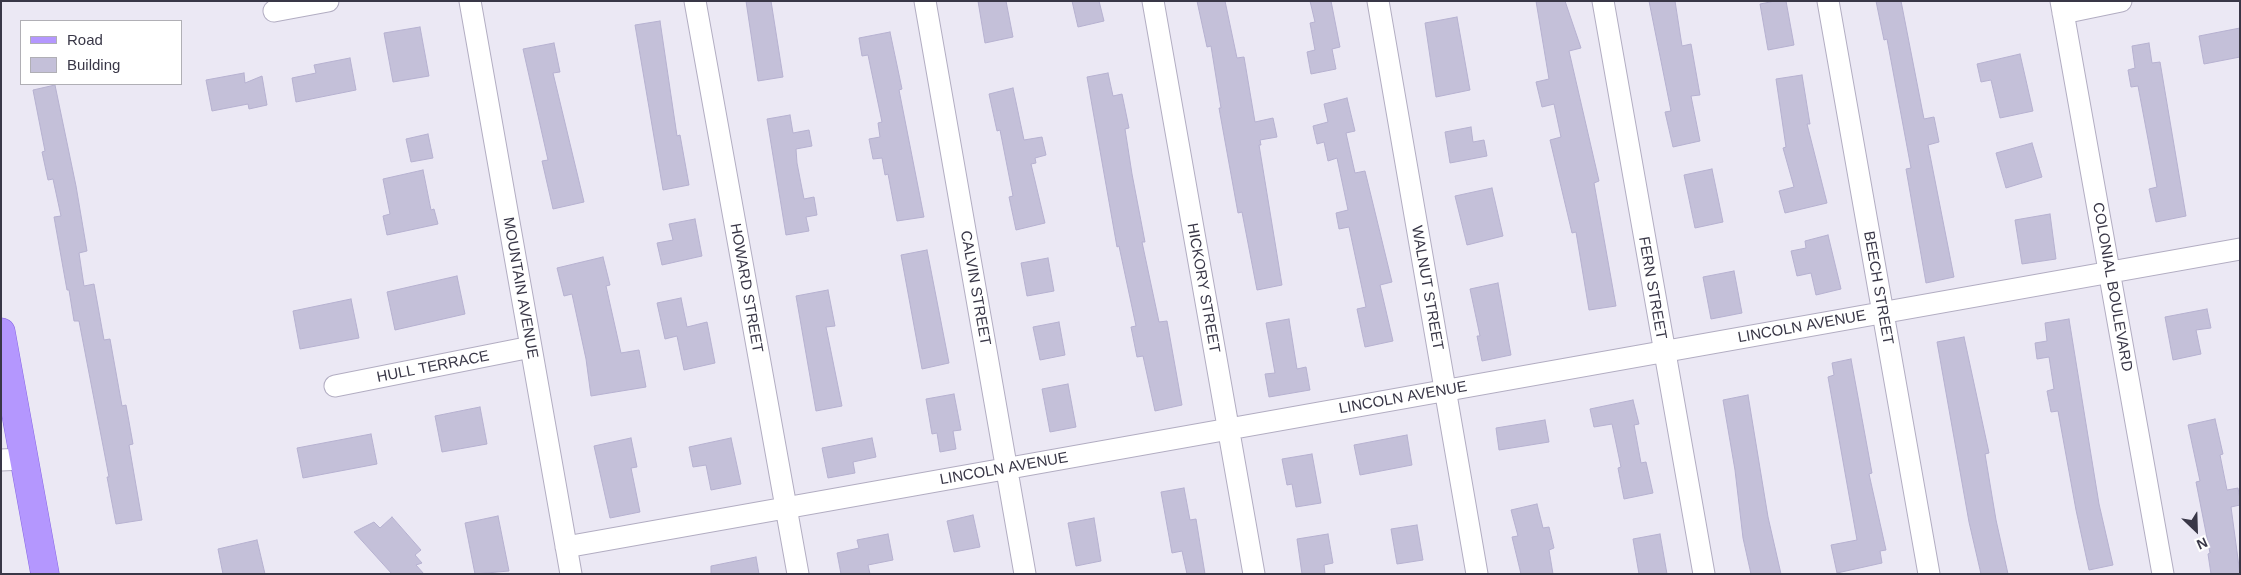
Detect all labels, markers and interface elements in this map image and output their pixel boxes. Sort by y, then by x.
legend [20,20,182,85]
text: Road [67,31,103,48]
text: Building [67,56,120,73]
street label: COLONIAL BOULEVARD [2088,201,2136,373]
street label: MOUNTAIN AVENUE [499,216,541,360]
street label: HOWARD STREET [726,222,766,354]
street label: HICKORY STREET [1183,222,1223,354]
street label: WALNUT STREET [1407,224,1447,352]
street label: CALVIN STREET [956,229,994,347]
street label: BEECH STREET [1859,230,1897,346]
street label: FERN STREET [1634,235,1670,341]
street label: LINCOLN AVENUE [1737,307,1867,347]
street label: HULL TERRACE [375,347,491,387]
street label: LINCOLN AVENUE [1338,378,1468,418]
street label: LINCOLN AVENUE [939,449,1069,489]
north arrow [2171,505,2221,555]
text: N [2194,534,2210,553]

